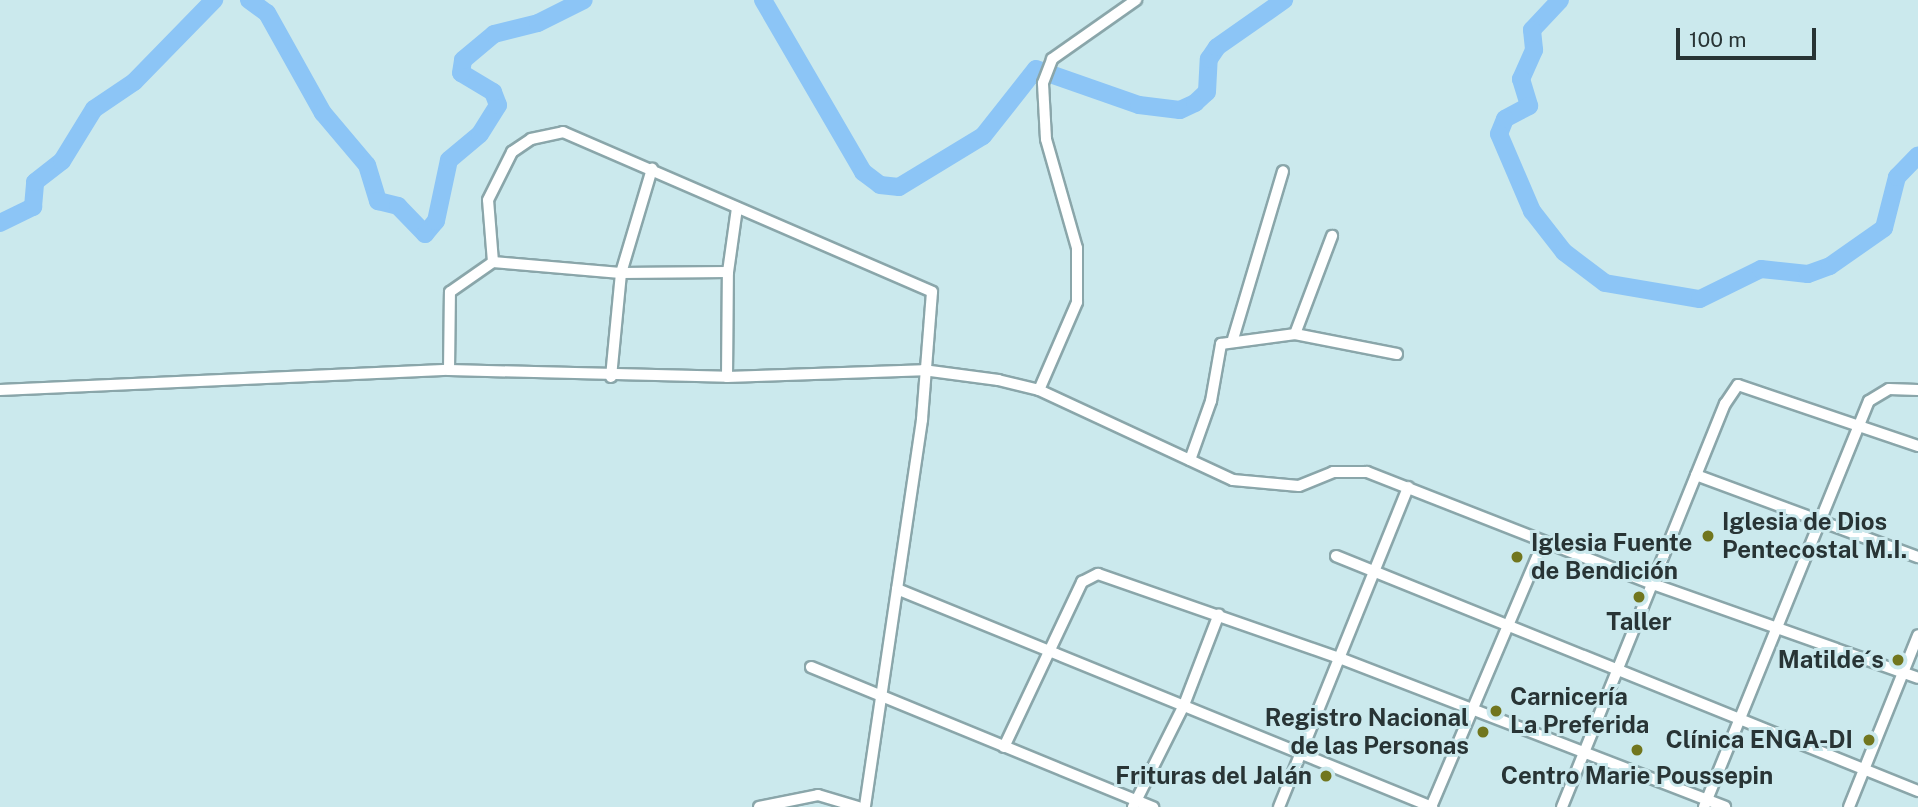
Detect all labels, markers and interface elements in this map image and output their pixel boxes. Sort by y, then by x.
scale bar [1680,14,1820,58]
text: 100 m [1689,27,1746,52]
place label: Iglesia de Dios Pentecostal M.I. [1722,508,1907,564]
marker: Iglesia de Dios Pentecostal M.I. [1700,528,1716,544]
place label: Iglesia Fuente de Bendición [1531,529,1692,585]
marker: Iglesia Fuente de Bendición [1509,549,1525,565]
marker: Taller [1631,589,1647,605]
place label: Taller [1606,608,1672,636]
place label: Matilde´s [1778,646,1884,674]
marker: Matilde´s [1890,652,1906,668]
place label: Carnicería La Preferida [1510,683,1649,739]
marker: Carnicería La Preferida [1488,703,1504,719]
place label: Registro Nacional de las Personas [1265,704,1469,760]
marker: Registro Nacional de las Personas [1475,724,1491,740]
place label: Clínica ENGA-DI [1666,726,1853,754]
marker: Clínica ENGA-DI [1859,730,1879,750]
marker: Centro Marie Poussepin [1629,742,1645,758]
place label: Frituras del Jalán [1115,762,1312,790]
place label: Centro Marie Poussepin [1501,762,1773,790]
marker: Frituras del Jalán [1318,768,1334,784]

